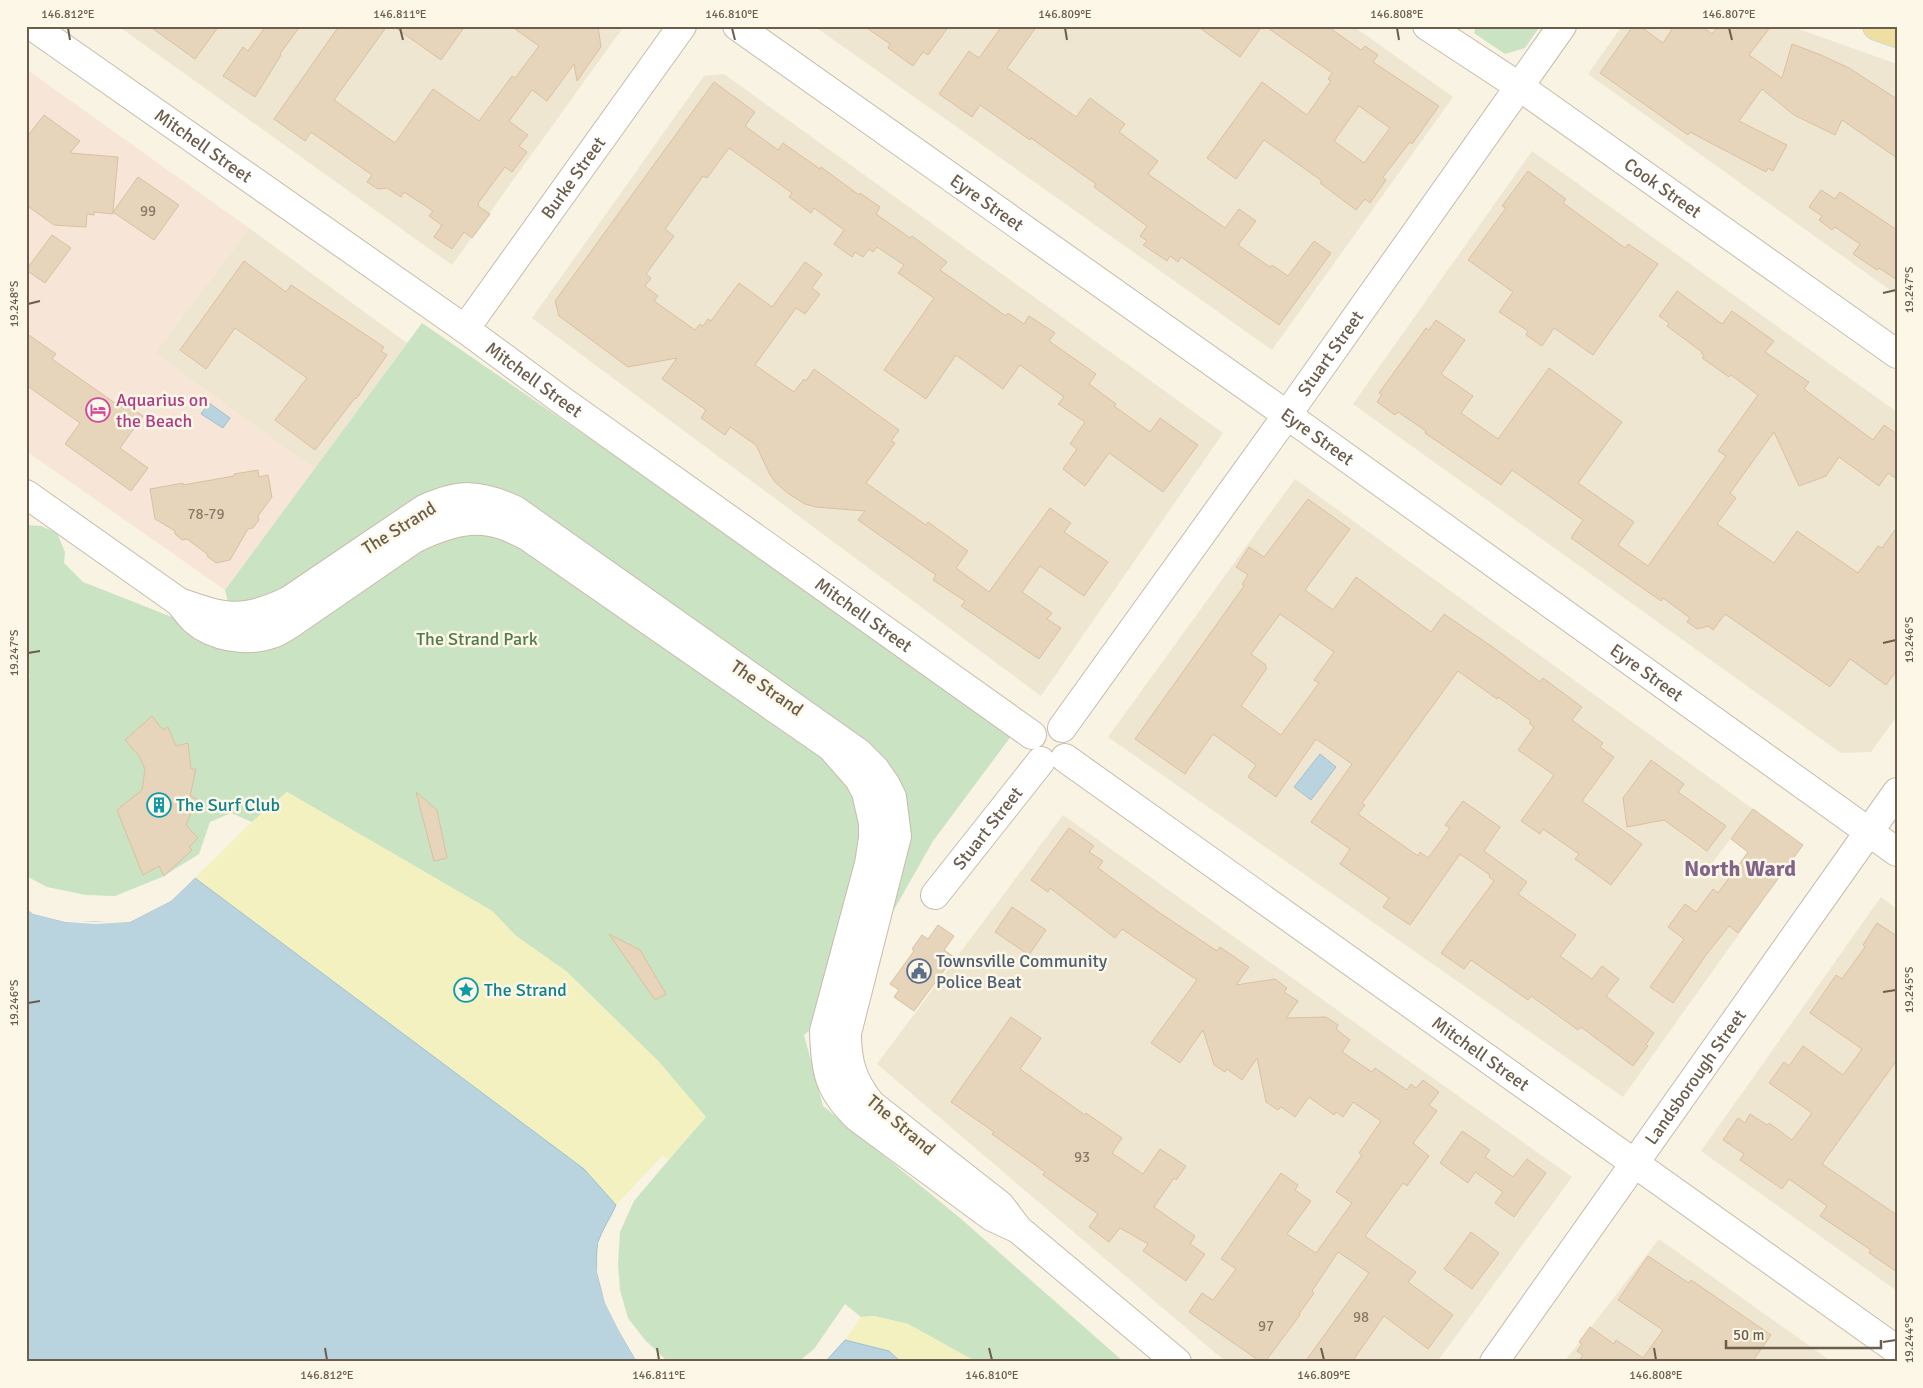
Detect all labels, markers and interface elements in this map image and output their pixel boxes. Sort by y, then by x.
text: 146.812°E [41,7,95,22]
text: 146.811°E [373,7,427,22]
text: 146.810°E [705,7,759,22]
text: 146.809°E [1038,7,1092,22]
text: 146.808°E [1370,7,1424,22]
text: 146.807°E [1702,7,1756,22]
street label: Mitchell Street [150,104,256,188]
street label: Burke Street [536,132,610,223]
street label: Cook Street [1620,153,1705,223]
street label: Eyre Street [946,169,1028,236]
house number: 99 [140,202,156,220]
text: 19.247°S [1902,266,1917,313]
text: 19.248°S [7,280,22,327]
street label: Stuart Street [1293,306,1368,400]
street label: Mitchell Street [481,337,586,422]
place label: Aquarius on the Beach [116,389,208,432]
hotel icon: Aquarius on the Beach [85,397,111,423]
street label: Eyre Street [1277,403,1358,470]
street label: The Strand [358,497,440,559]
house number: 78-79 [187,505,225,523]
street label: Mitchell Street [811,573,916,657]
text: 19.246°S [1902,616,1917,663]
park label: The Strand Park [416,628,538,650]
text: 19.247°S [7,629,22,676]
street label: Eyre Street [1606,639,1687,706]
street label: The Strand [727,655,807,721]
street label: Stuart Street [948,782,1027,874]
building icon: The Surf Club [146,792,172,818]
place label: The Surf Club [176,794,280,816]
district label: North Ward [1684,855,1796,882]
place label: Townsville Community Police Beat [936,950,1108,993]
public building icon: Townsville Community Police Beat [906,958,932,984]
text: 19.245°S [1902,966,1917,1013]
place icon: The Strand [453,977,479,1003]
text: 19.246°S [7,979,22,1026]
place label: The Strand [484,979,567,1001]
street label: Landsborough Street [1640,1005,1751,1149]
street label: Mitchell Street [1428,1012,1533,1096]
street label: The Strand [862,1090,940,1160]
house number: 93 [1074,1148,1090,1166]
house number: 98 [1353,1308,1369,1326]
text: 19.244°S [1902,1316,1917,1363]
house number: 97 [1258,1317,1274,1335]
scale bar [1726,1318,1880,1350]
text: 50 m [1733,1326,1764,1344]
text: 146.812°E [300,1368,354,1383]
text: 146.811°E [632,1368,686,1383]
text: 146.810°E [965,1368,1019,1383]
text: 146.809°E [1297,1368,1351,1383]
text: 146.808°E [1629,1368,1683,1383]

